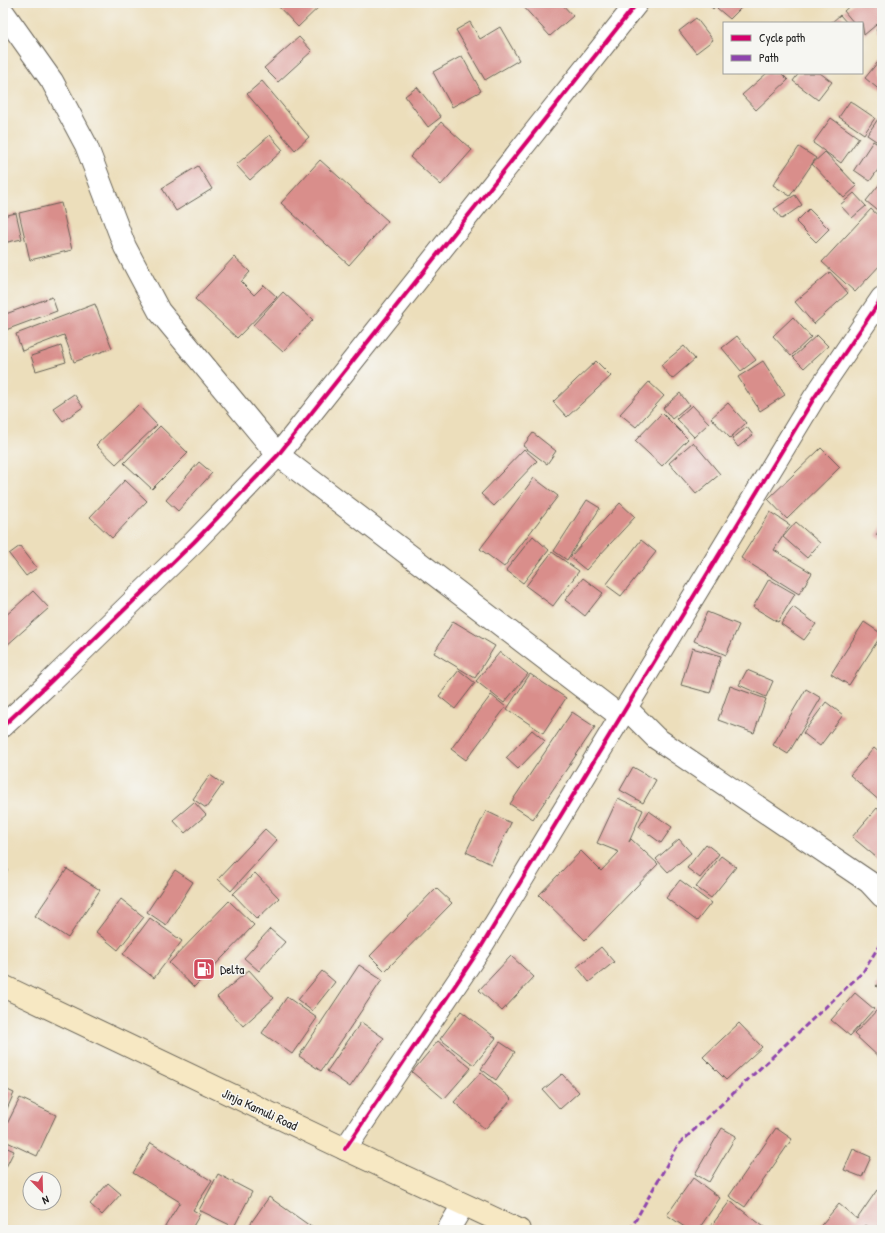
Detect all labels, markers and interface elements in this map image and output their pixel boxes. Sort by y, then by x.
legend [723,22,863,74]
text: Cycle path [759,29,805,46]
text: Path [759,49,779,66]
fuel station icon: Delta [191,956,217,982]
place label: Delta [220,960,244,978]
street label: Jinja Kamuli Road [219,1084,301,1134]
north arrow [22,1171,62,1211]
text: N [40,1193,51,1208]

